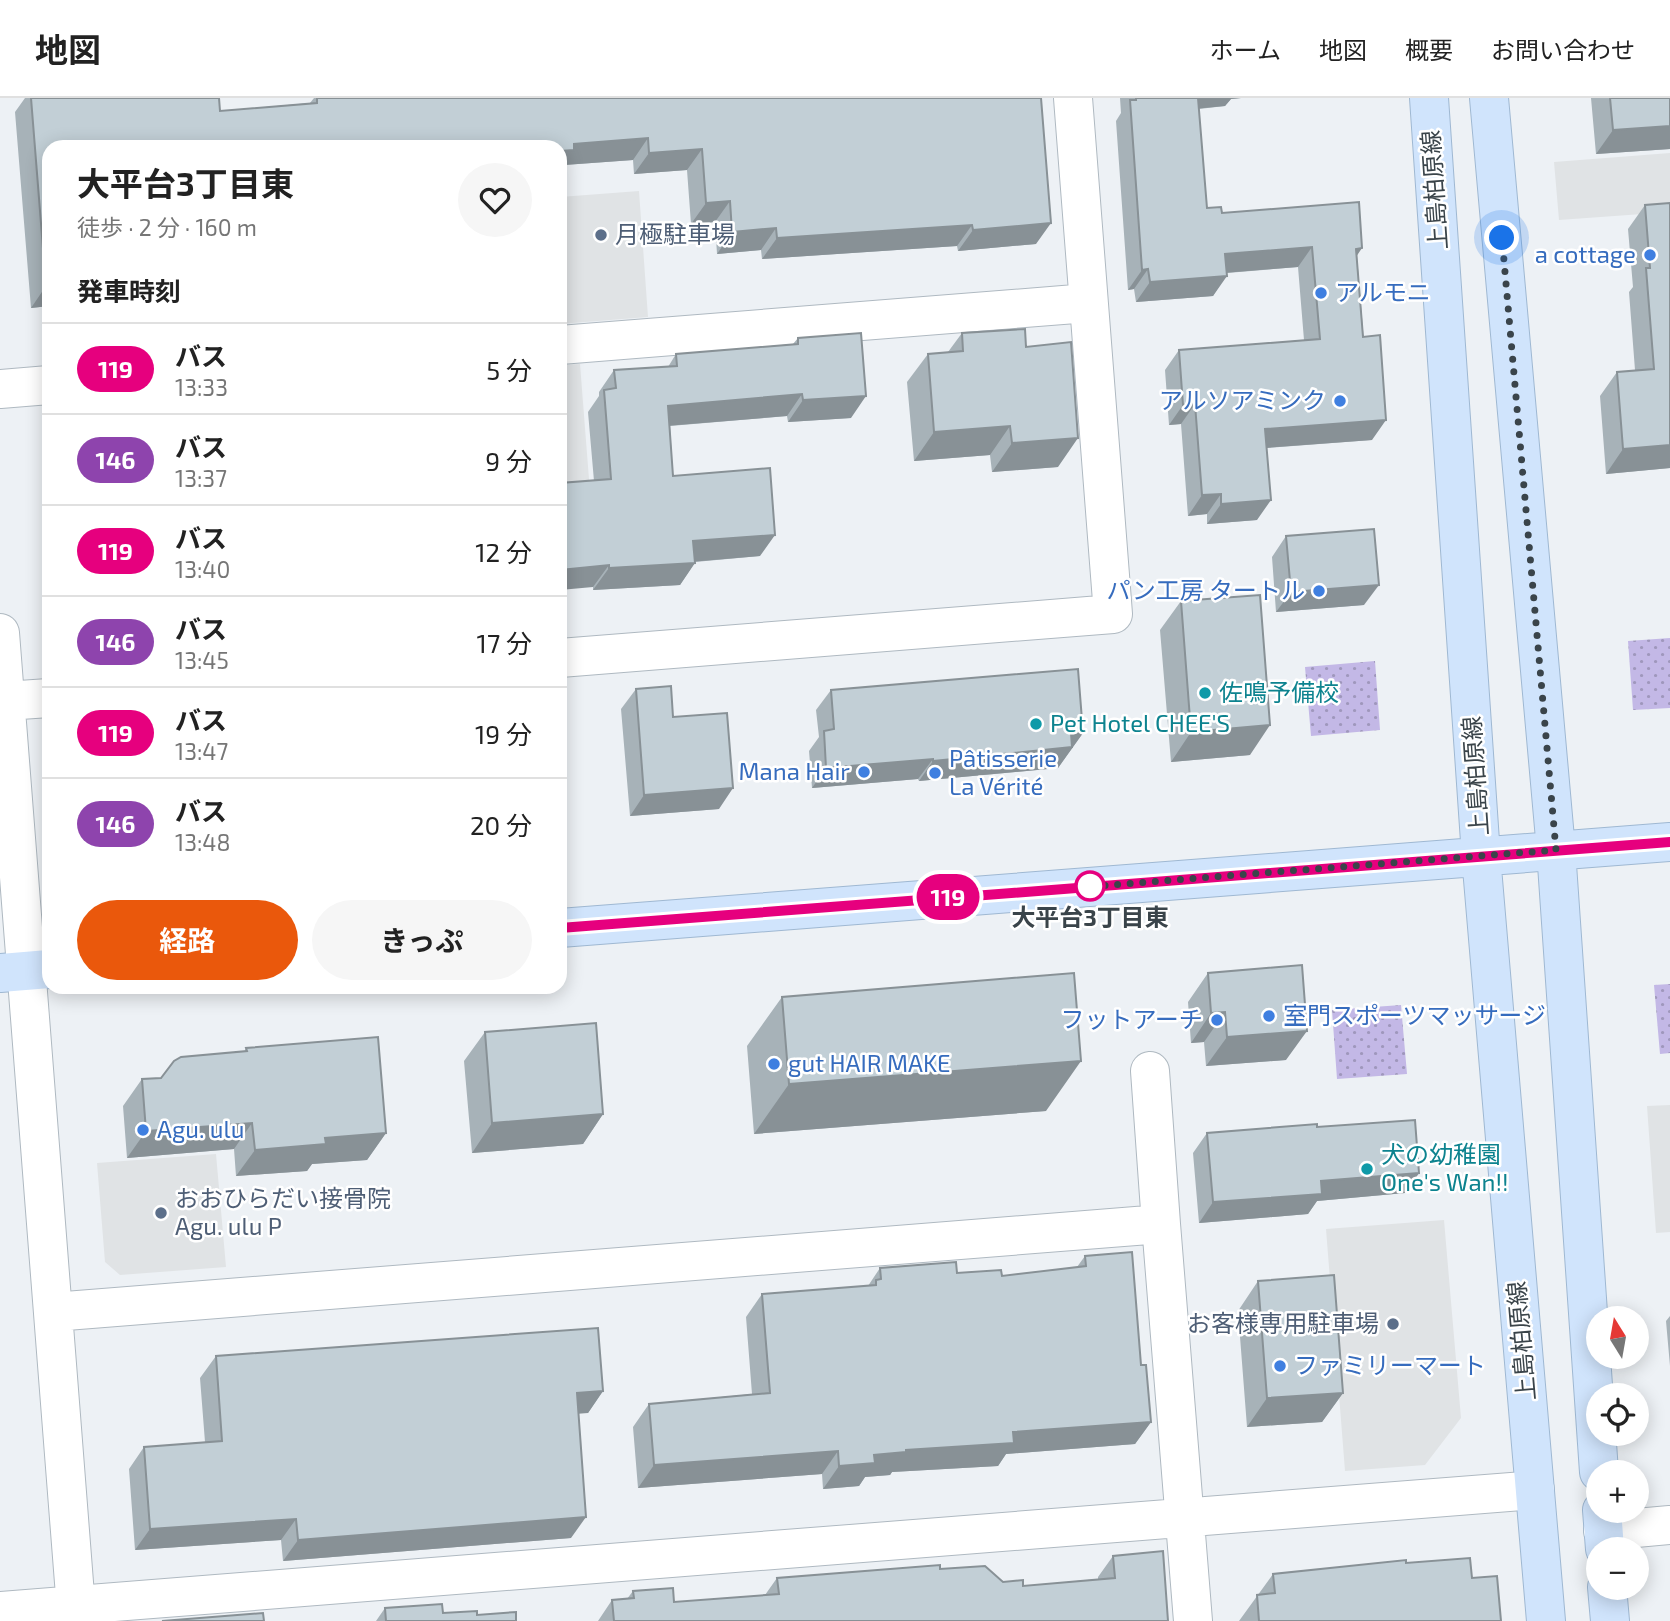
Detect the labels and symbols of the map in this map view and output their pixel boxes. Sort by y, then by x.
street label: 上島柏原線 [1415,129,1452,251]
place label: 月極駐車場 [615,219,735,248]
your location [1484,220,1519,255]
marker: 月極駐車場 [593,227,609,243]
place label: a cottage [1535,239,1636,268]
marker: a cottage [1642,247,1658,263]
place label: アルモニ [1335,277,1431,306]
marker: アルモニ [1313,285,1329,301]
place label: アルソアミンク [1159,385,1326,414]
marker: アルソアミンク [1332,393,1348,409]
place label: パン工房 タートル [1106,575,1305,604]
marker: パン工房 タートル [1311,583,1327,599]
place label: 佐鳴予備校 [1219,677,1339,706]
marker: 佐鳴予備校 [1197,685,1213,701]
place label: Pet Hotel CHEE'S [1050,708,1230,737]
street label: 上島柏原線 [1456,715,1493,837]
marker: Pet Hotel CHEE'S [1028,716,1044,732]
place label: Pâtisserie La Vérité [949,743,1057,800]
place label: Mana Hair [739,756,850,785]
marker: Mana Hair [856,764,872,780]
marker: Pâtisserie La Vérité [927,765,943,781]
marker: 大平台3丁目東 [1075,871,1105,901]
line badge: 119 [908,874,988,920]
place label: 大平台3丁目東 [1011,902,1169,931]
place label: 室門スポーツマッサージ [1283,1000,1546,1029]
place label: フットアーチ [1060,1004,1203,1033]
marker: 室門スポーツマッサージ [1261,1008,1277,1024]
marker: フットアーチ [1209,1012,1225,1028]
place label: gut HAIR MAKE [788,1048,950,1077]
marker: gut HAIR MAKE [766,1056,782,1072]
place label: Agu. ulu [157,1114,244,1143]
marker: Agu. ulu [135,1122,151,1138]
place label: 犬の幼稚園 One's Wan!! [1381,1139,1509,1196]
marker: 犬の幼稚園 One's Wan!! [1359,1161,1375,1177]
place label: おおひらだい接骨院 Agu. ulu P [175,1183,391,1240]
marker: おおひらだい接骨院 Agu. ulu P [153,1205,169,1221]
street label: 上島柏原線 [1501,1280,1540,1402]
north arrow [1586,1306,1648,1368]
place label: お客様専用駐車場 [1187,1308,1379,1337]
marker: お客様専用駐車場 [1385,1316,1401,1332]
place label: ファミリーマート [1294,1350,1486,1379]
marker: ファミリーマート [1272,1358,1288,1374]

